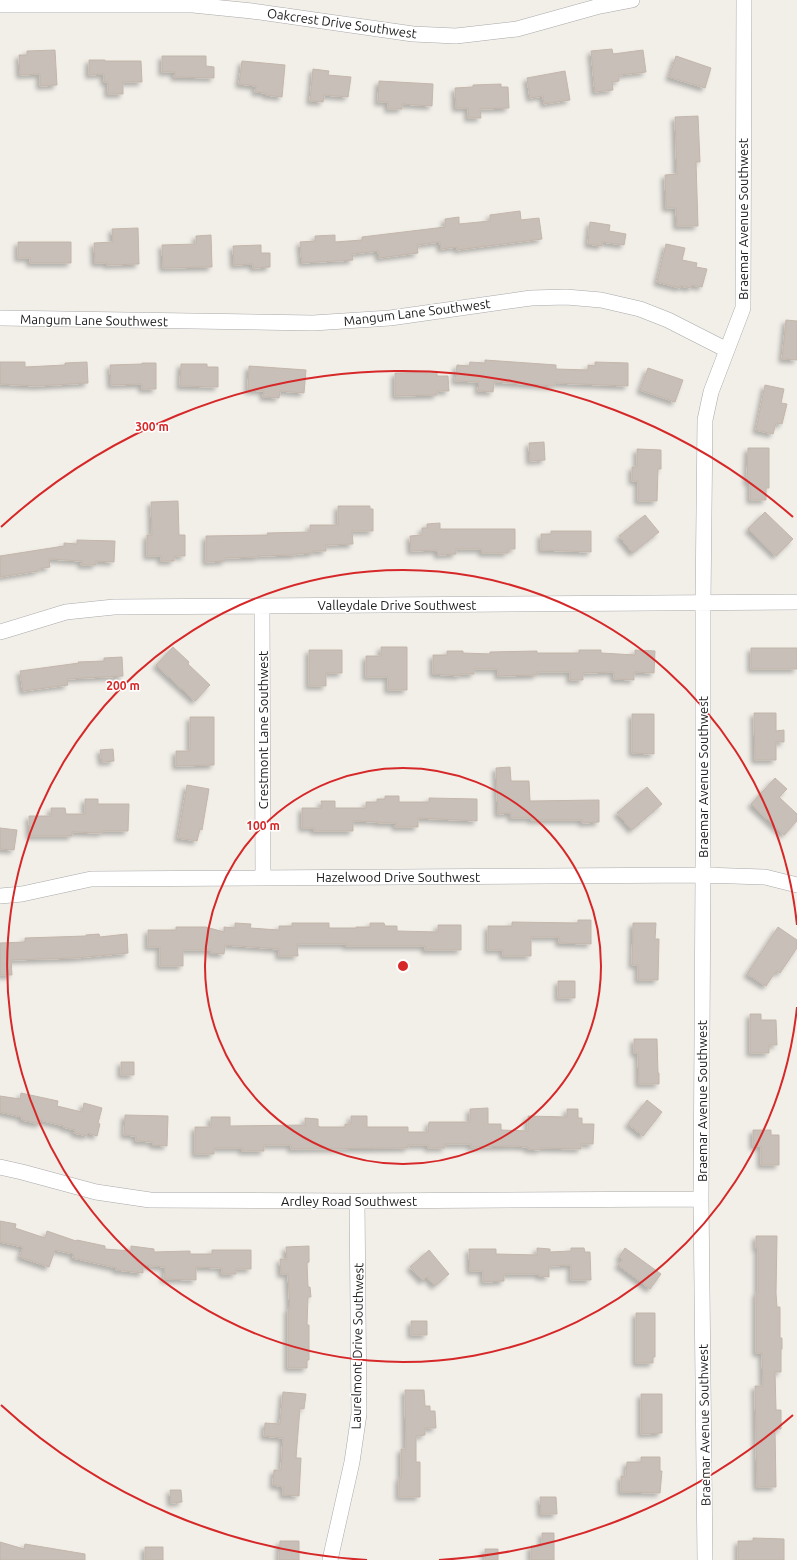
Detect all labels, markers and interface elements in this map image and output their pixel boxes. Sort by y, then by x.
street label: Oakcrest Drive Southwest [266,6,418,40]
street label: Braemar Avenue Southwest [736,138,750,300]
street label: Mangum Lane Southwest [343,296,491,328]
street label: Mangum Lane Southwest [20,312,168,328]
text: 300 m [135,420,169,433]
street label: Valleydale Drive Southwest [318,598,476,612]
street label: Crestmont Lane Southwest [256,651,270,809]
text: 200 m [106,679,140,692]
street label: Braemar Avenue Southwest [696,696,710,858]
text: 100 m [246,819,280,832]
street label: Hazelwood Drive Southwest [316,870,480,884]
centre of rings [396,959,410,973]
street label: Braemar Avenue Southwest [695,1020,709,1182]
street label: Ardley Road Southwest [281,1194,417,1208]
street label: Laurelmont Drive Southwest [349,1263,365,1429]
street label: Braemar Avenue Southwest [696,1344,712,1506]

